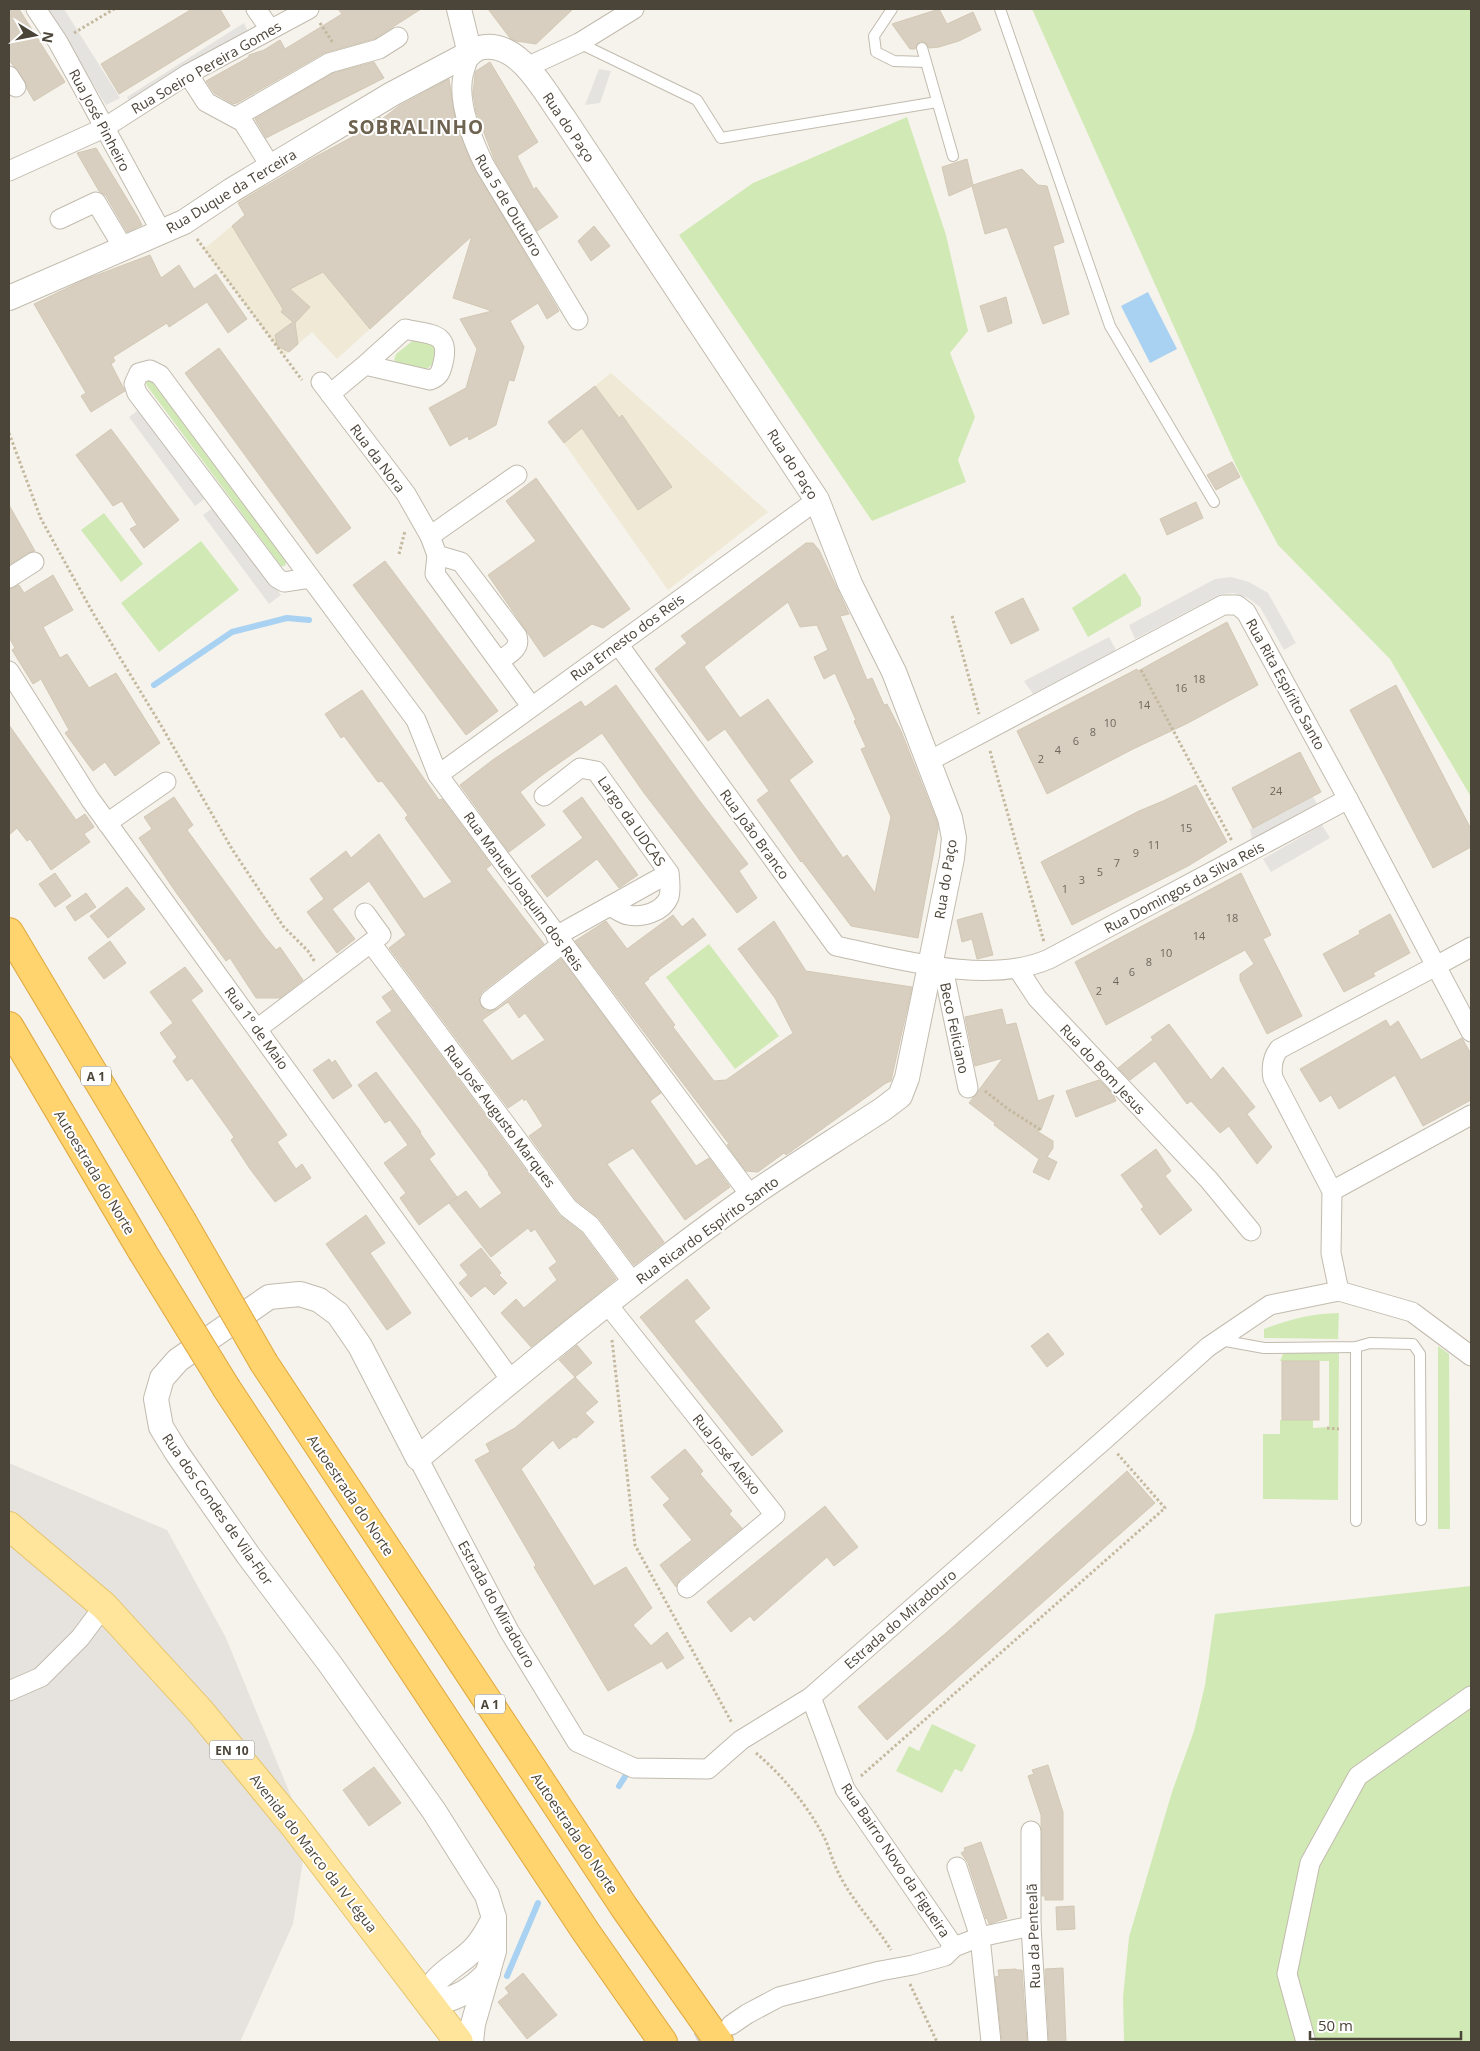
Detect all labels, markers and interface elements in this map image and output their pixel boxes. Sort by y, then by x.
north arrow [10,10,60,60]
street label: Rua Soeiro Pereira Gomes [127,16,285,118]
text: N [38,30,59,45]
street label: Rua José Pinheiro [65,65,135,175]
street label: Rua do Paço [539,88,599,166]
district label: SOBRALINHO [348,114,484,140]
street label: Rua Duque da Terceira [162,145,300,237]
street label: Rua 5 de Outubro [471,150,547,260]
street label: Rua da Nora [346,420,410,496]
street label: Rua do Paço [763,425,823,503]
street label: Rua Ernesto dos Reis [566,589,688,685]
street label: Rua Rita Espírito Santo [1242,615,1330,753]
house number: 18 [1193,671,1205,686]
house number: 16 [1175,680,1187,695]
house number: 14 [1138,697,1151,712]
house number: 10 [1104,715,1116,730]
house number: 8 [1090,724,1096,739]
house number: 6 [1073,733,1079,748]
house number: 4 [1055,742,1062,757]
house number: 2 [1038,751,1044,766]
street label: Largo da UDCAS [594,772,670,870]
house number: 24 [1270,783,1283,798]
street label: Rua João Branco [716,785,794,883]
street label: Rua Manuel Joaquim dos Reis [460,808,588,975]
house number: 15 [1180,820,1192,835]
street label: Rua Domingos da Silva Reis [1101,837,1268,937]
house number: 11 [1148,837,1160,852]
street label: Rua do Paço [929,838,961,920]
house number: 9 [1133,845,1139,860]
house number: 7 [1114,855,1120,870]
house number: 5 [1097,864,1103,879]
house number: 3 [1079,872,1085,887]
house number: 1 [1062,881,1068,896]
house number: 18 [1226,910,1238,925]
house number: 14 [1193,928,1206,943]
house number: 10 [1160,945,1172,960]
house number: 8 [1146,954,1152,969]
house number: 6 [1129,964,1135,979]
house number: 4 [1113,973,1120,988]
street label: Beco Feliciano [936,981,974,1075]
street label: Rua 1º de Maio [221,983,293,1073]
house number: 2 [1096,983,1102,998]
street label: Rua do Bom Jesus [1056,1020,1150,1118]
street label: Rua José Augusto Marques [440,1041,560,1192]
road number: A 1 [81,1066,111,1086]
street label: Autoestrada do Norte [50,1106,140,1238]
street label: Rua Ricardo Espírito Santo [632,1172,782,1288]
street label: Rua José Aleixo [689,1410,765,1498]
street label: Rua dos Condes de Vila-Flor [158,1429,278,1589]
street label: Autoestrada do Norte [303,1431,399,1559]
street label: Estrada do Miradouro [454,1537,540,1671]
street label: Estrada do Miradouro [840,1565,960,1673]
road number: A 1 [475,1695,505,1714]
road number: EN 10 [210,1740,254,1760]
street label: Autoestrada do Norte [527,1769,623,1897]
street label: Avenida do Marco da IV Légua [246,1770,382,1936]
street label: Rua Bairro Novo da Figueira [837,1779,955,1941]
street label: Rua da Pentealã [1022,1883,1044,1989]
scale bar [1310,2008,1461,2040]
text: 50 m [1318,2015,1353,2035]

